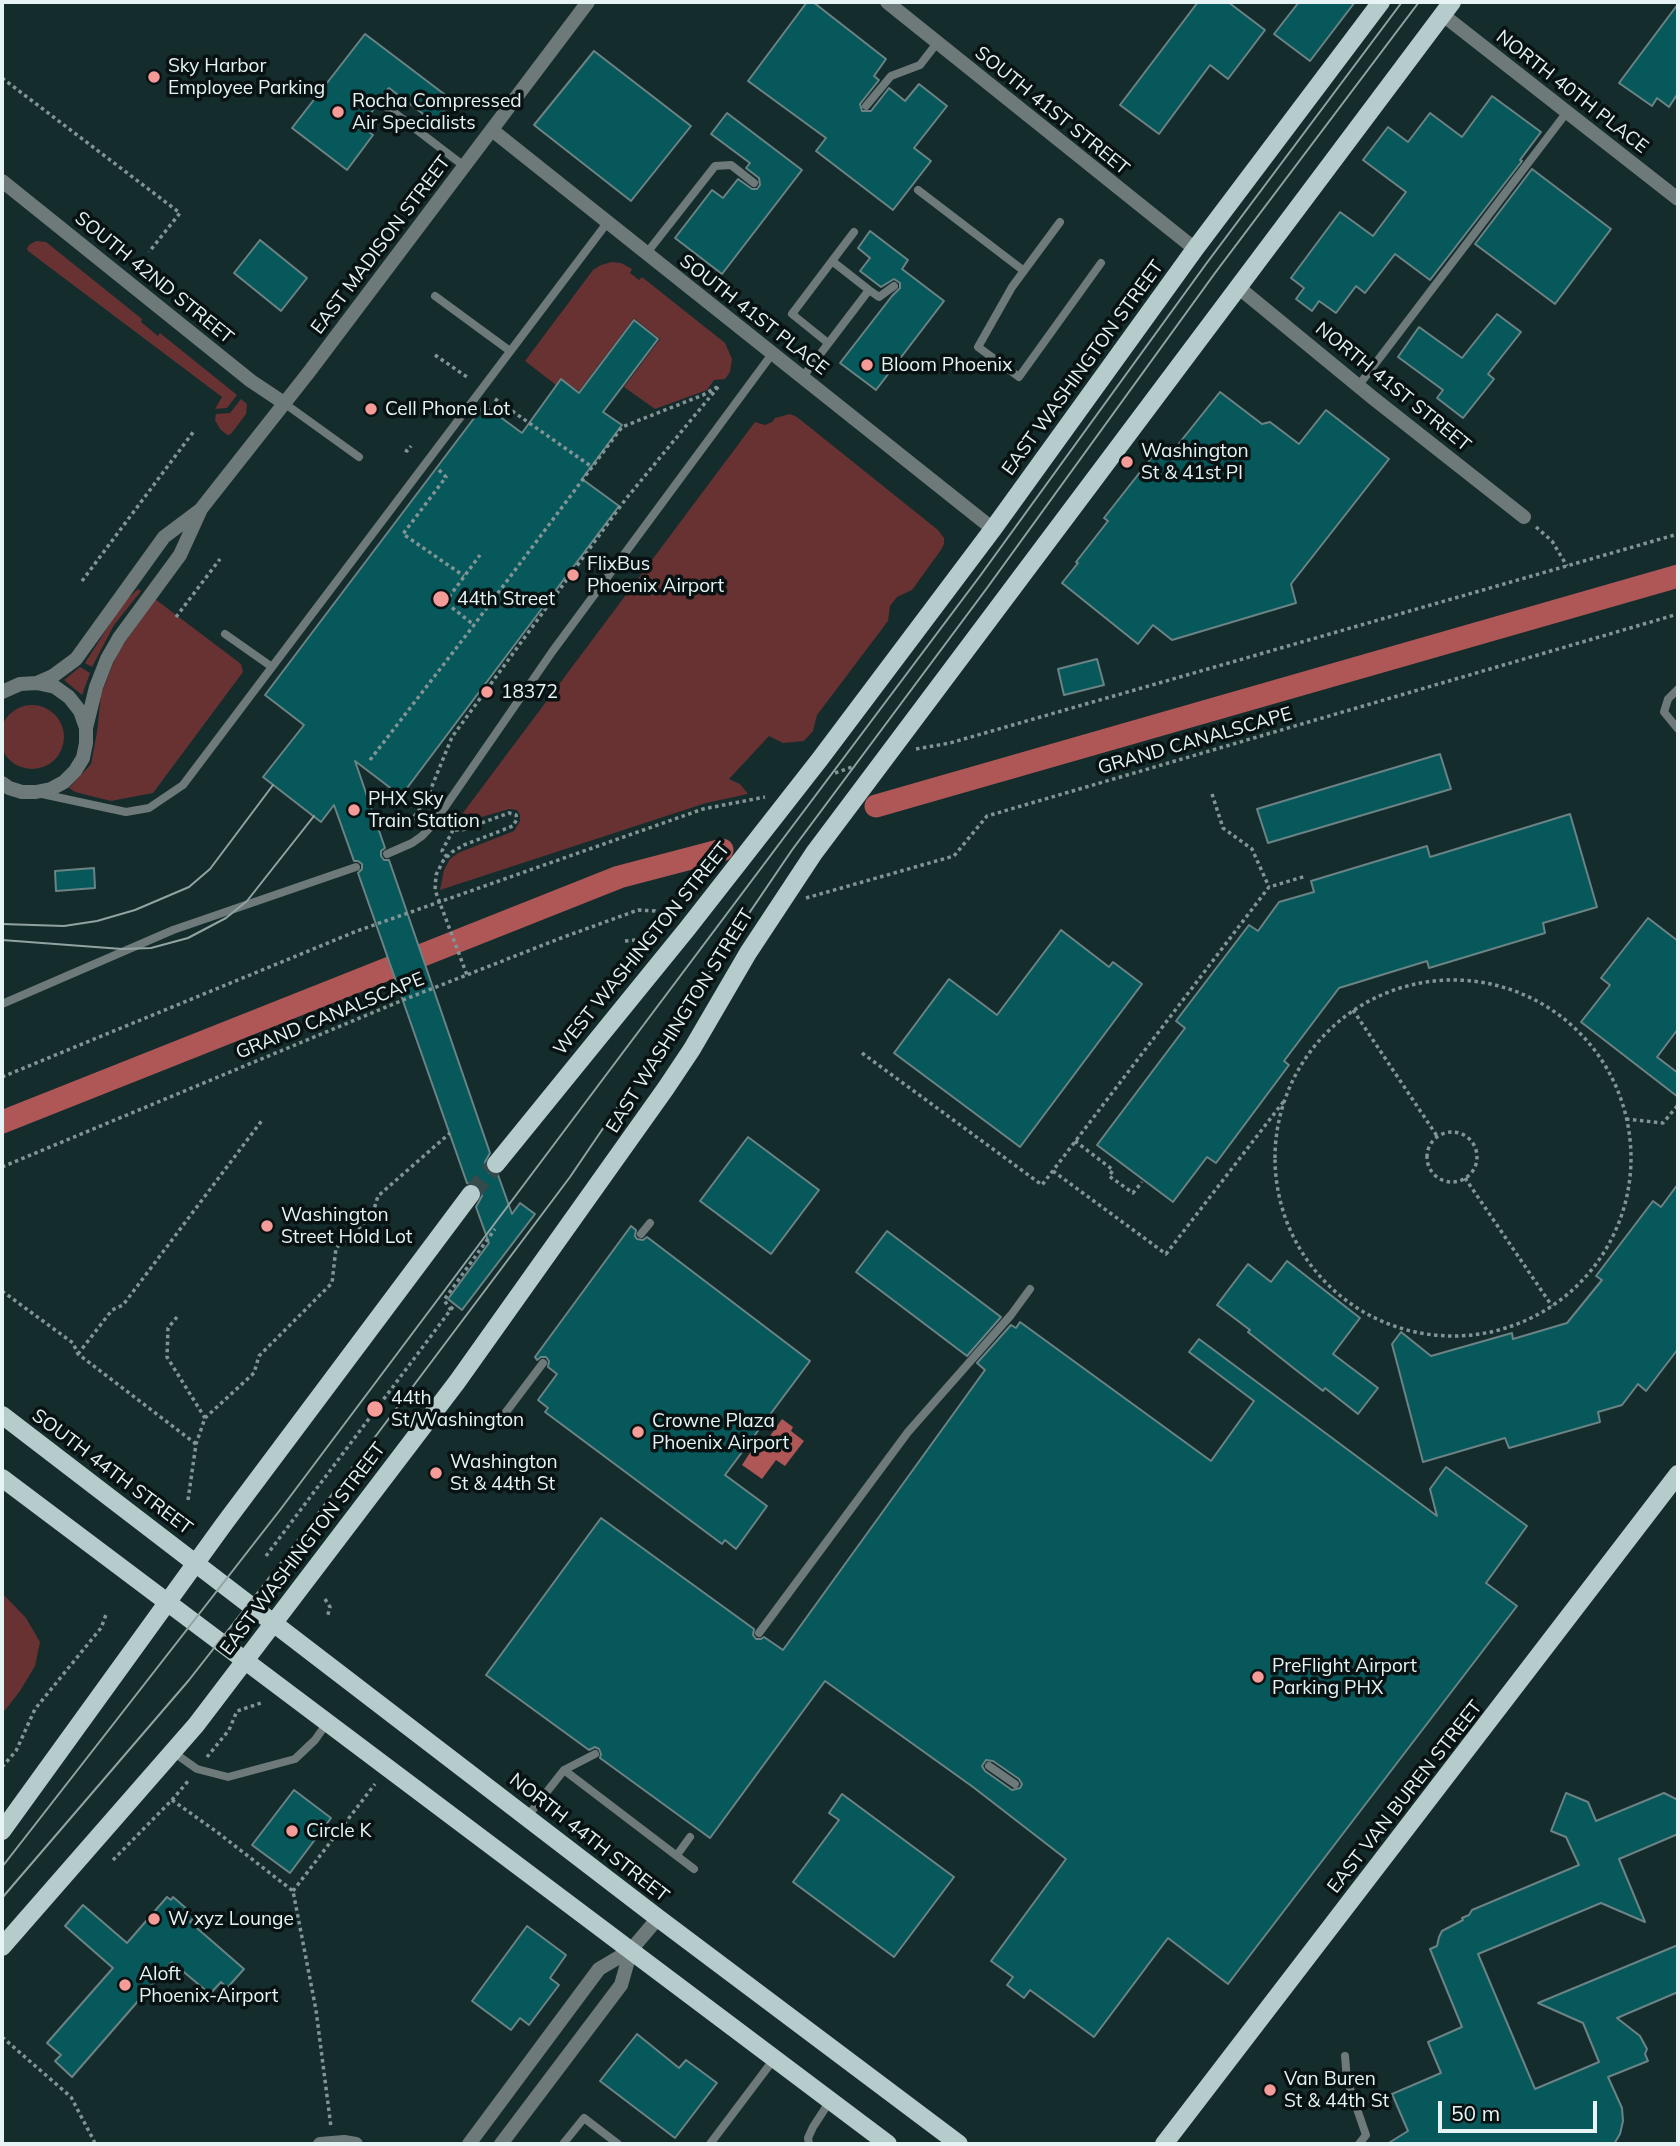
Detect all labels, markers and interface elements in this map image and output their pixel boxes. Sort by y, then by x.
street label: NORTH 40TH PLACE [1491,26,1653,158]
street label: SOUTH 41ST STREET [970,42,1134,180]
place label: Sky Harbor Employee Parking [168,55,325,99]
marker: Sky Harbor Employee Parking [146,69,162,85]
place label: Rocha Compressed Air Specialists [352,90,522,134]
marker: Rocha Compressed Air Specialists [330,104,346,120]
street label: EAST MADISON STREET [306,151,456,339]
street label: SOUTH 42ND STREET [70,207,238,349]
street label: SOUTH 41ST PLACE [675,250,833,380]
street label: EAST WASHINGTON STREET [997,256,1169,480]
street label: NORTH 41ST STREET [1311,317,1475,457]
place label: Bloom Phoenix [881,354,1012,376]
marker: Bloom Phoenix [859,357,875,373]
place label: Cell Phone Lot [385,398,510,420]
marker: Cell Phone Lot [363,401,379,417]
place label: Washington St & 41st Pl [1141,440,1249,484]
marker: Washington St & 41st Pl [1119,454,1135,470]
place label: FlixBus Phoenix Airport [587,553,724,597]
marker: FlixBus Phoenix Airport [565,567,581,583]
place label: 44th Street [457,588,555,610]
marker: 44th Street [431,589,451,609]
place label: 18372 [501,681,558,703]
marker: 18372 [479,684,495,700]
street label: GRAND CANALSCAPE [1095,702,1295,780]
place label: PHX Sky Train Station [368,788,480,832]
marker: PHX Sky Train Station [346,802,362,818]
street label: WEST WASHINGTON STREET [549,838,735,1060]
street label: EAST WASHINGTON STREET [601,905,759,1137]
street label: GRAND CANALSCAPE [233,968,427,1064]
place label: Washington Street Hold Lot [281,1204,412,1248]
marker: Washington Street Hold Lot [259,1218,275,1234]
place label: 44th St/Washington [391,1387,524,1431]
marker: 44th St/Washington [365,1399,385,1419]
street label: SOUTH 44TH STREET [27,1404,197,1540]
place label: Crowne Plaza Phoenix Airport [652,1410,789,1454]
marker: Crowne Plaza Phoenix Airport [630,1424,646,1440]
street label: EAST WASHINGTON STREET [216,1438,390,1660]
place label: Washington St & 44th St [450,1451,558,1495]
marker: Washington St & 44th St [428,1465,444,1481]
place label: PreFlight Airport Parking PHX [1272,1655,1417,1699]
marker: PreFlight Airport Parking PHX [1250,1669,1266,1685]
street label: EAST VAN BUREN STREET [1323,1696,1487,1898]
street label: NORTH 44TH STREET [505,1769,673,1907]
place label: Circle K [306,1820,372,1842]
marker: Circle K [284,1823,300,1839]
place label: W xyz Lounge [168,1908,294,1930]
marker: W xyz Lounge [146,1911,162,1927]
place label: Aloft Phoenix-Airport [139,1963,278,2007]
marker: Aloft Phoenix-Airport [117,1977,133,1993]
place label: Van Buren St & 44th St [1284,2068,1389,2112]
marker: Van Buren St & 44th St [1262,2082,1278,2098]
scale bar [1442,2086,1601,2130]
text: 50 m [1451,2100,1500,2126]

